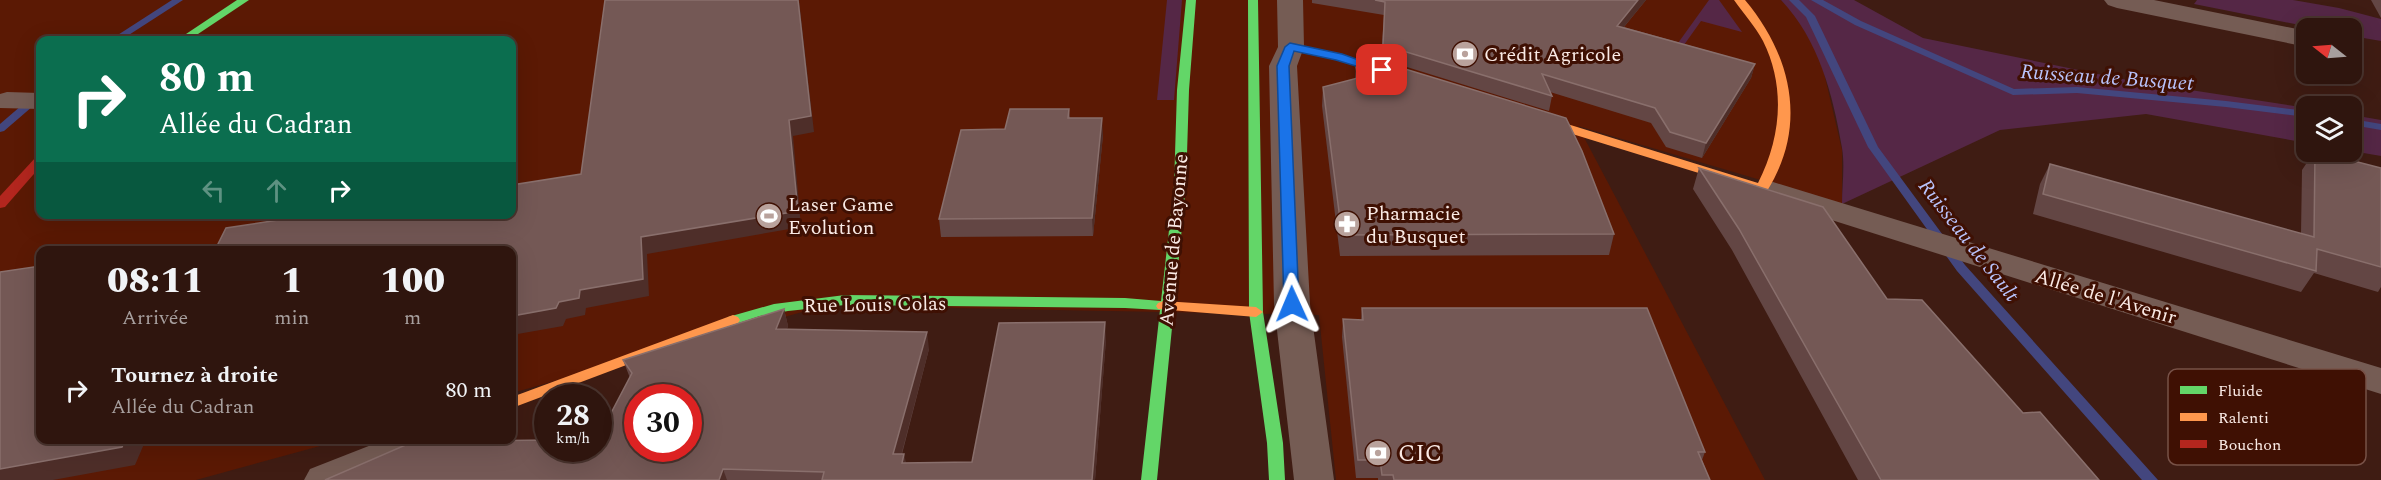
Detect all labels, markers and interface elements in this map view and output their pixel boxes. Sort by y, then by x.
north arrow [2296,18,2362,84]
map controls [2296,18,2362,162]
bank icon: Crédit Agricole [1450,39,1480,69]
place label: Crédit Agricole [1484,40,1621,70]
pin [1356,44,1407,95]
text: 80 m [159,47,254,110]
icon: arrive [1365,53,1398,86]
water label: Ruisseau de Busquet [2019,56,2195,100]
icon: right [60,60,138,138]
button: layers [2296,96,2362,162]
text: Allée du Cadran [159,104,353,146]
street label: Avenue de Bayonne [1152,153,1196,328]
water label: Ruisseau de Sault [1910,172,2027,309]
icon: left [197,174,230,207]
icon: ahead [260,174,293,207]
icon: right [323,174,356,207]
place label: Laser Game Evolution [788,190,894,243]
place label: Pharmacie du Busquet [1366,199,1466,252]
sports icon: Laser Game Evolution [754,201,784,231]
pharmacy icon: Pharmacie du Busquet [1332,209,1362,239]
text: 08:11 [107,254,203,309]
text: 1 [281,254,303,309]
text: 100 [380,254,445,309]
street label: Allée de l'Avenir [2031,261,2180,333]
position arrow [1260,272,1324,336]
street label: Rue Louis Colas [803,289,947,321]
text: Arrivée [122,303,188,333]
text: min [274,303,309,333]
text: m [404,303,421,333]
text: Tournez à droite [111,359,278,392]
legend [2168,369,2366,465]
icon: right [60,374,93,407]
text: 80 m [446,374,492,407]
text: Fluide [2218,379,2263,403]
speed limit sign: 30 [624,384,702,462]
text: Allée du Cadran [111,392,254,422]
text: 28 [556,393,590,439]
text: Ralenti [2218,406,2269,430]
text: km/h [556,427,590,450]
text: Bouchon [2218,433,2281,457]
place label: CIC [1398,436,1442,472]
bank icon: CIC [1363,438,1393,468]

